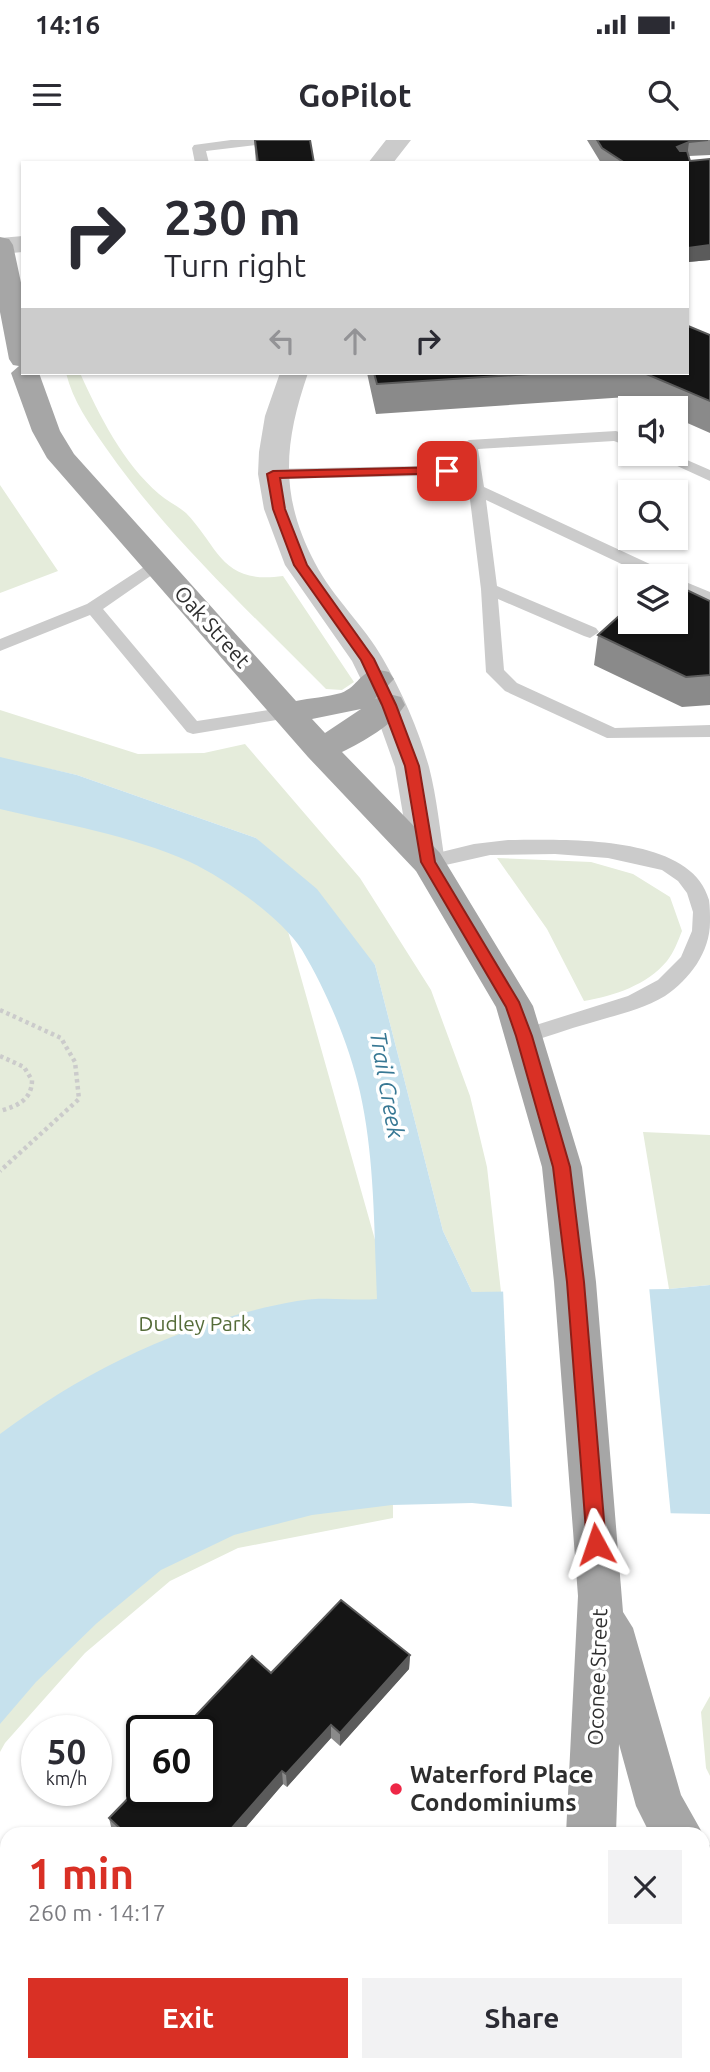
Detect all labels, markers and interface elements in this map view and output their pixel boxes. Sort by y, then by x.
text: 14:16 [35,10,100,39]
icon: menu [28,76,66,114]
icon: search [644,76,682,114]
text: GoPilot [298,77,412,113]
icon: right [49,189,140,280]
text: 230 m [164,189,301,244]
text: Turn right [164,247,306,283]
icon: left [263,322,301,360]
icon: ahead [336,322,374,360]
icon: right [409,322,447,360]
map controls [618,396,688,634]
button: sound [618,396,688,466]
pin [417,441,477,501]
icon: arrive [428,452,466,490]
button: search [618,480,688,550]
button: layers [618,564,688,634]
street label: Oak Street [170,581,255,672]
water label: Trail Creek [366,1029,409,1141]
park label: Dudley Park [139,1311,252,1335]
position arrow [559,1507,633,1581]
street label: Oconee Street [583,1608,611,1746]
speed limit sign: 60 [126,1715,217,1806]
text: 50 [47,1731,86,1771]
place label: Waterford Place Condominiums [410,1761,594,1816]
text: km/h [46,1768,87,1788]
marker: Waterford Place Condominiums [388,1781,404,1797]
text: 1 min [28,1850,134,1897]
button: close [608,1850,682,1924]
text: 260 m · 14:17 [28,1900,166,1925]
button: Exit [28,1978,348,2058]
button: Share [362,1978,682,2058]

